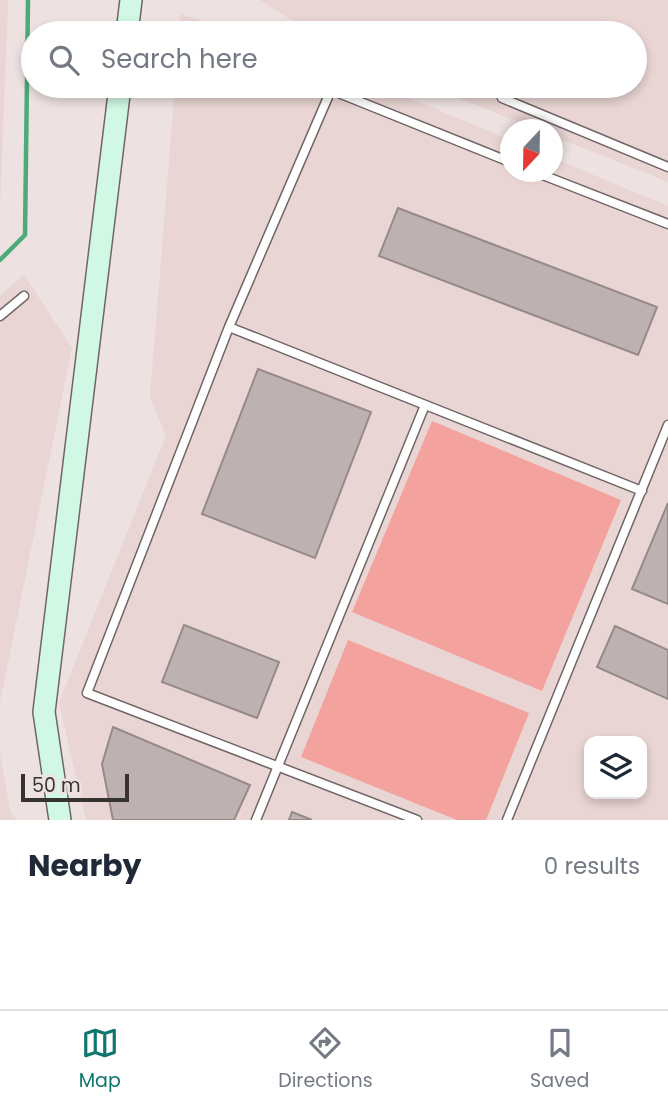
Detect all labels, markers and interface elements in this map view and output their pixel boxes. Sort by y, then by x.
search box [21,21,647,98]
icon: search [45,41,83,79]
text: Search here [101,41,258,77]
north arrow [500,119,563,182]
map controls [584,736,647,799]
button: layers [584,736,647,799]
scale bar [21,771,130,803]
text: 50 m [32,772,81,799]
text: Nearby [28,844,142,887]
text: 0 results [544,850,640,882]
tab: Map [79,1024,121,1095]
tab: Directions [278,1024,373,1095]
tab: Saved [530,1024,589,1095]

